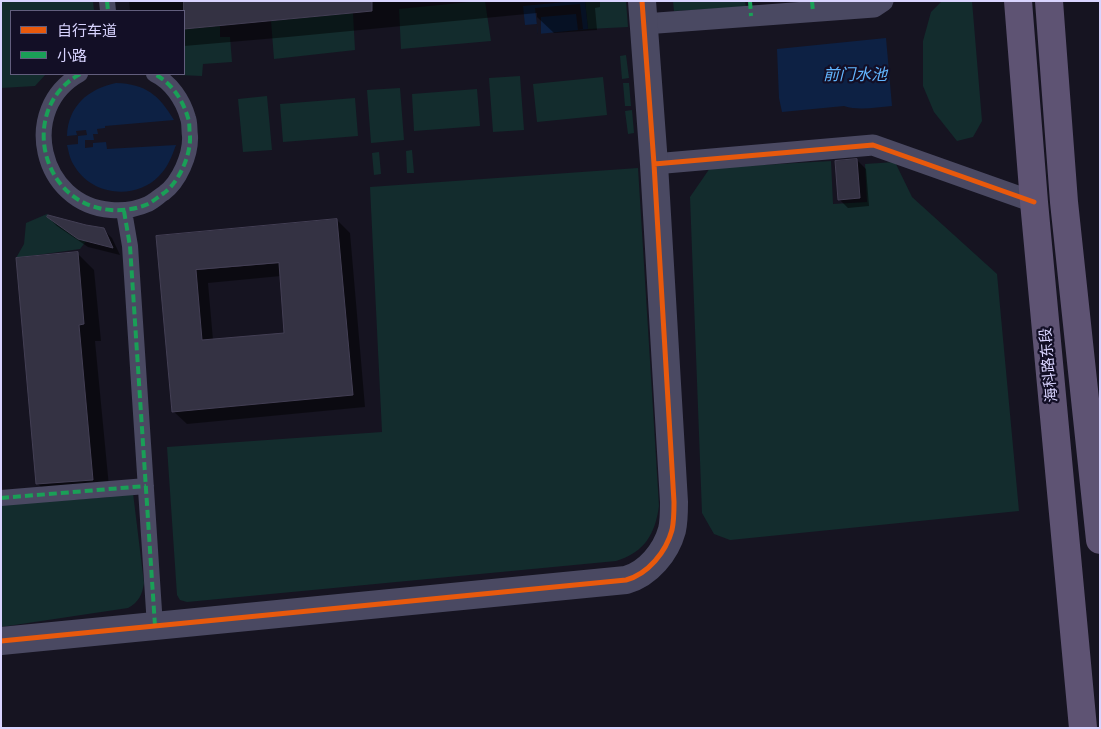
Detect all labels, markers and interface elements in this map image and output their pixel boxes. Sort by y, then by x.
legend [10,10,185,75]
text: 自行车道 [57,22,117,40]
text: 小路 [57,47,87,65]
water label: 前门水池 [823,65,887,85]
street label: 海科路东段 [1037,327,1061,403]

